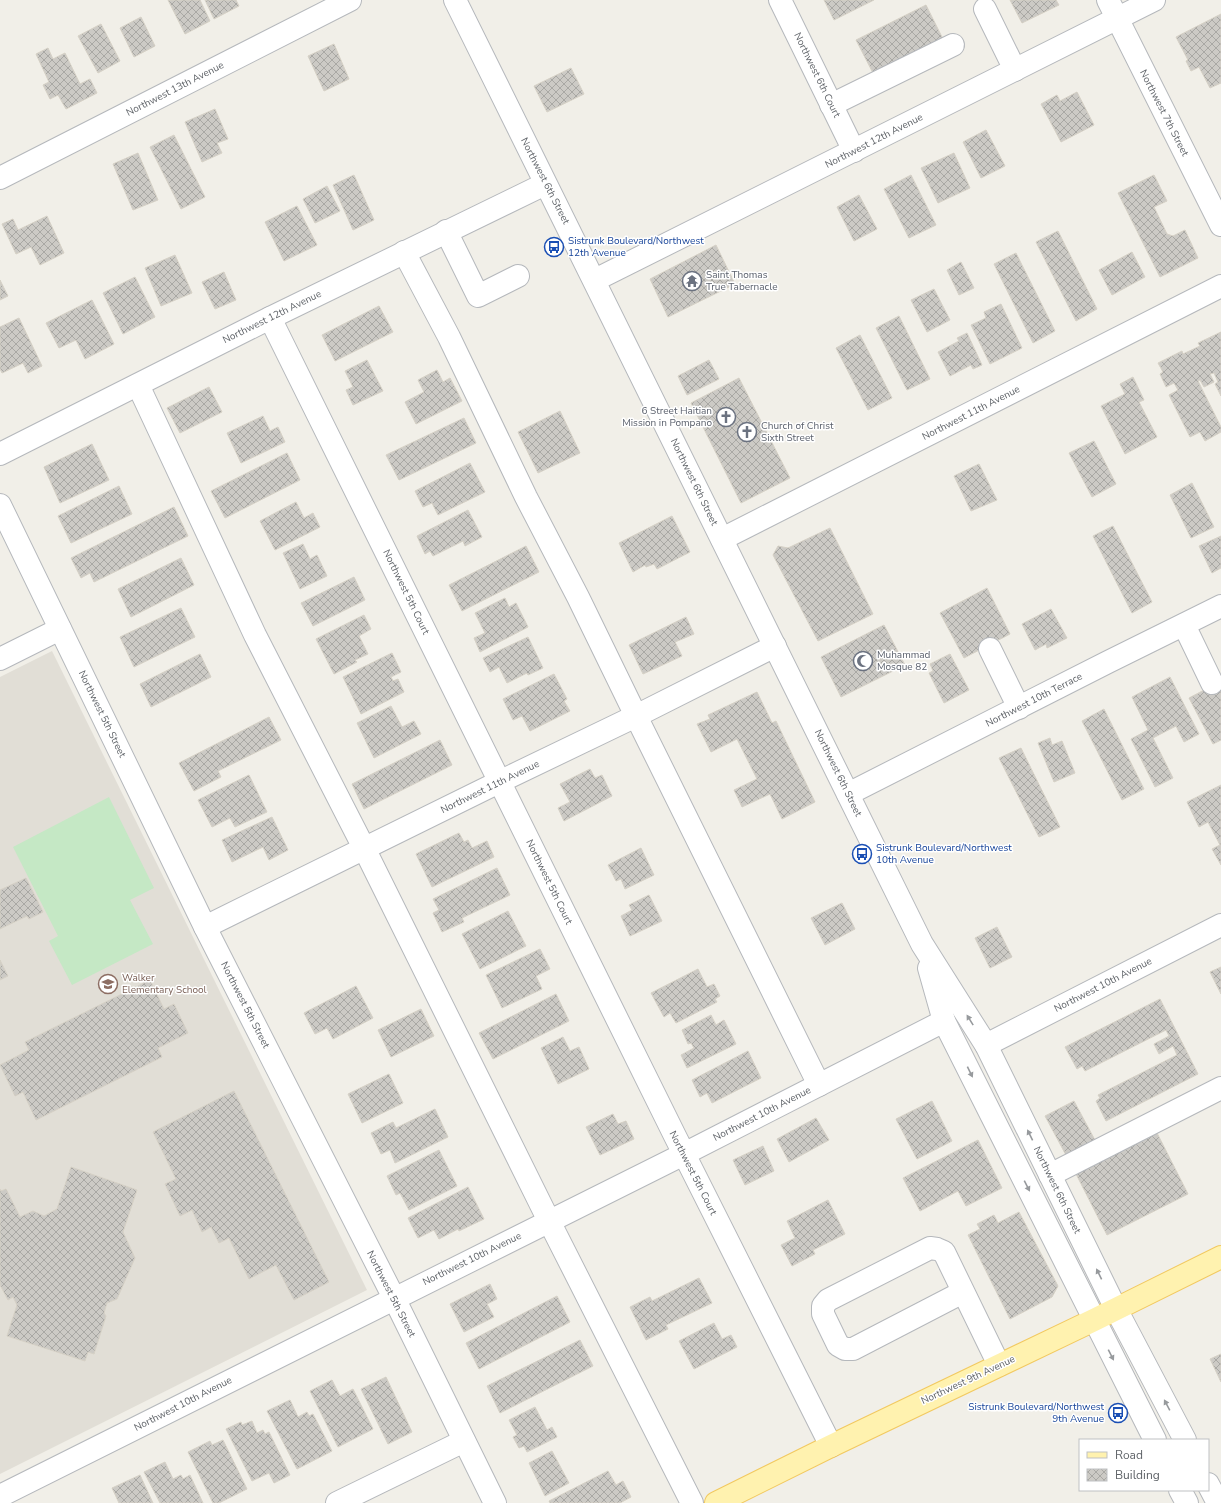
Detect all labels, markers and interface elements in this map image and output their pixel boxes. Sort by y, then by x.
street label: Northwest 6th Court [790,30,844,120]
street label: Northwest 13th Avenue [124,58,226,120]
street label: Northwest 7th Street [1136,67,1192,159]
street label: Northwest 12th Avenue [823,110,925,172]
street label: Northwest 6th Street [517,135,573,227]
place label: Sistrunk Boulevard/Northwest 12th Avenue [568,234,704,260]
bus stop icon: Sistrunk Boulevard/Northwest 12th Avenue [543,236,565,258]
place label: Saint Thomas True Tabernacle [706,268,777,294]
temple icon: Saint Thomas True Tabernacle [681,270,703,292]
street label: Northwest 12th Avenue [220,287,324,347]
street label: Northwest 11th Avenue [920,382,1022,444]
place label: 6 Street Haitian Mission in Pompano [622,404,712,430]
church icon: 6 Street Haitian Mission in Pompano [715,406,737,428]
place label: Church of Christ Sixth Street [761,419,834,445]
church icon: Church of Christ Sixth Street [736,421,758,443]
street label: Northwest 6th Street [667,436,721,528]
street label: Northwest 5th Court [379,547,433,637]
place label: Muhammad Mosque 82 [877,648,931,674]
mosque icon: Muhammad Mosque 82 [852,650,874,672]
street label: Northwest 5th Street [75,668,129,760]
street label: Northwest 10th Terrace [983,669,1085,731]
street label: Northwest 6th Street [811,727,865,819]
street label: Northwest 11th Avenue [438,757,542,817]
street label: Northwest 5th Court [522,837,576,927]
place label: Sistrunk Boulevard/Northwest 10th Avenue [876,841,1012,867]
bus stop icon: Sistrunk Boulevard/Northwest 10th Avenue [851,843,873,865]
street label: Northwest 10th Avenue [1052,954,1154,1016]
street label: Northwest 5th Street [217,959,273,1051]
place label: Walker Elementary School [122,971,207,997]
school or university icon: Walker Elementary School [97,973,119,995]
one-way arrow [966,1015,974,1025]
one-way arrow [966,1066,973,1077]
street label: Northwest 10th Avenue [711,1083,813,1145]
street label: Northwest 5th Court [666,1128,721,1218]
one-way arrow [1027,1129,1033,1141]
street label: Northwest 6th Street [1030,1144,1084,1236]
one-way arrow [1024,1180,1030,1192]
street label: Northwest 10th Avenue [420,1229,524,1289]
street label: Northwest 5th Street [363,1248,419,1340]
one-way arrow [1096,1268,1102,1280]
one-way arrow [1108,1349,1115,1361]
street label: Northwest 9th Avenue [919,1352,1017,1408]
street label: Northwest 10th Avenue [132,1373,234,1435]
place label: Sistrunk Boulevard/Northwest 9th Avenue [968,1400,1104,1426]
one-way arrow [1164,1400,1170,1411]
bus stop icon: Sistrunk Boulevard/Northwest 9th Avenue [1107,1402,1129,1424]
legend [1079,1439,1209,1491]
text: Road [1115,1447,1143,1463]
text: Building [1115,1467,1160,1483]

